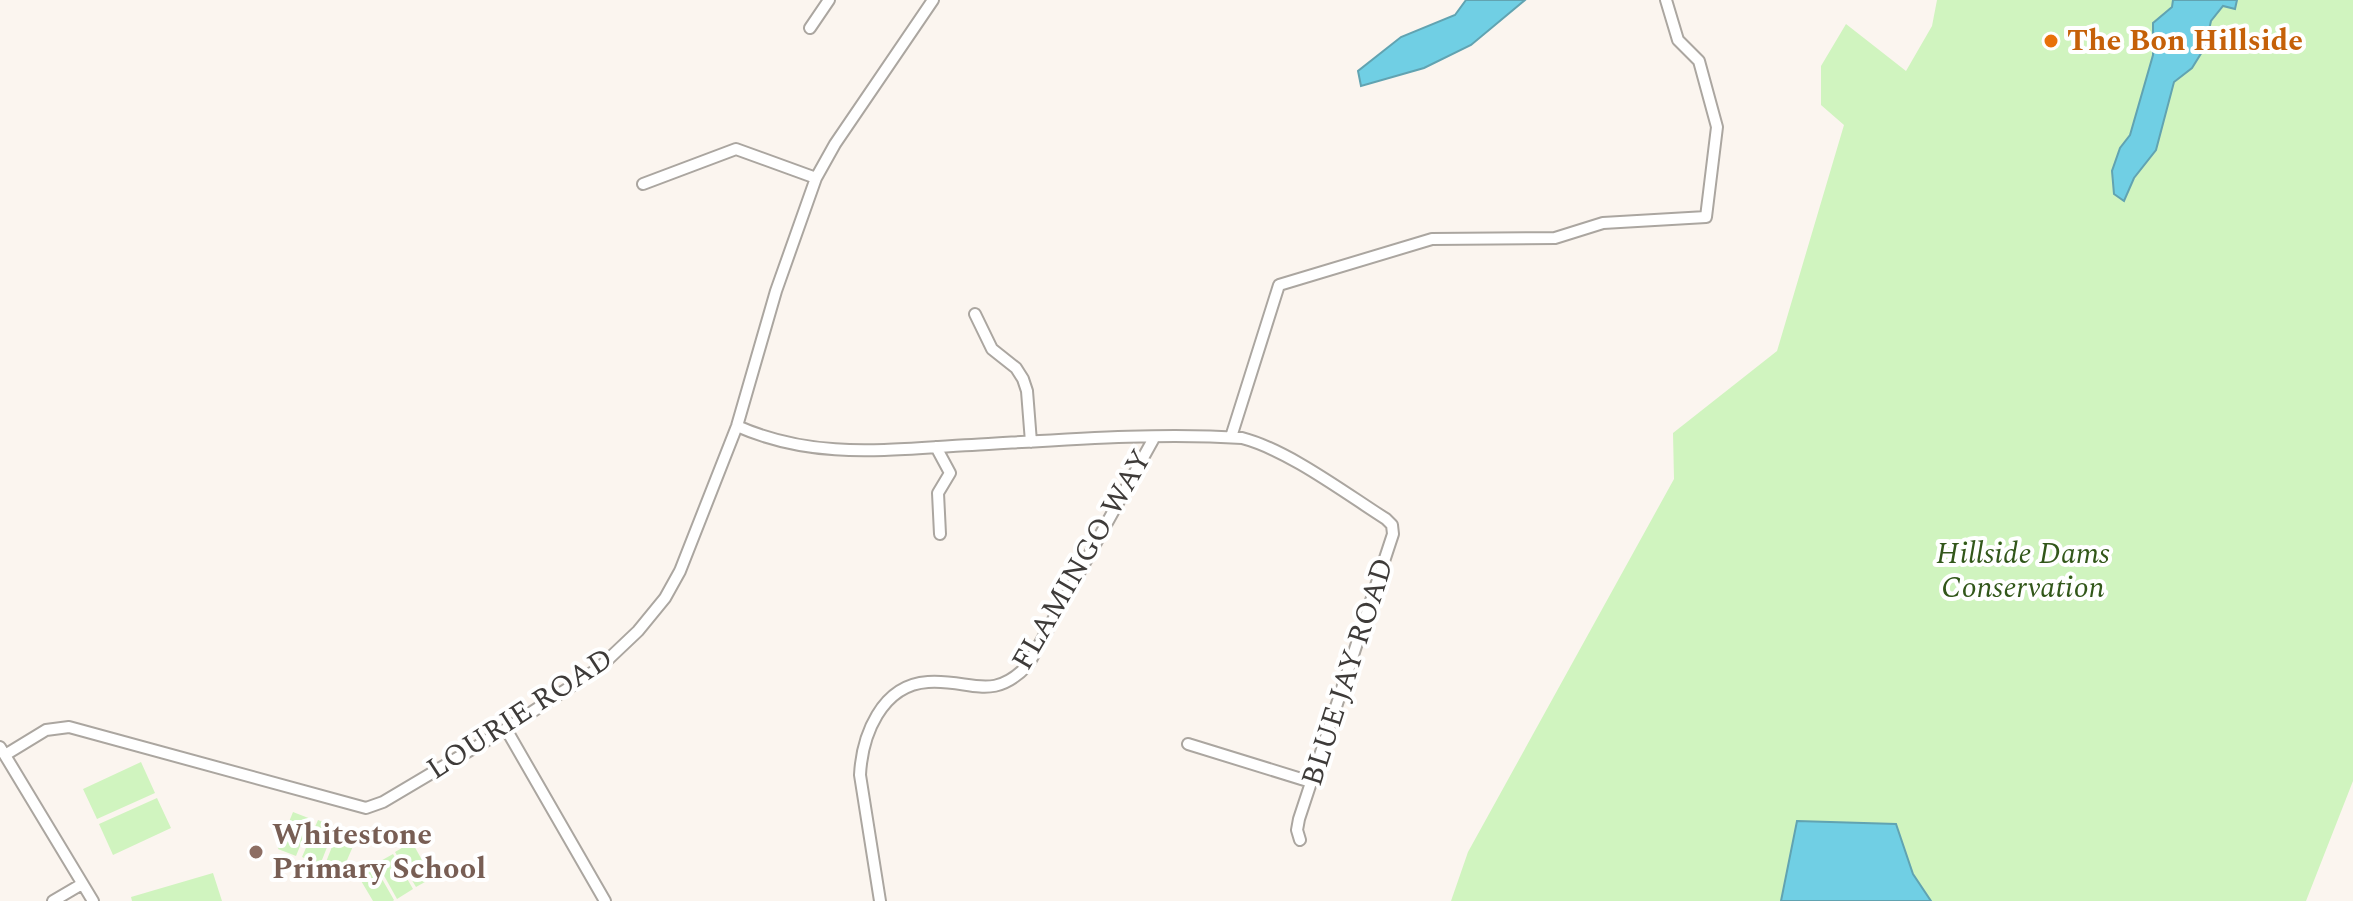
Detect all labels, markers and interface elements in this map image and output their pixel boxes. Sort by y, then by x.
place label: The Bon Hillside [2067,18,2303,64]
marker: The Bon Hillside [2042,32,2060,50]
street label: FLAMINGO WAY [1000,441,1164,679]
park label: Hillside Dams Conservation [1936,531,2110,611]
street label: BLUE JAY ROAD [1289,552,1407,792]
street label: LOURIE ROAD [417,636,623,792]
place label: Whitestone Primary School [272,812,486,892]
marker: Whitestone Primary School [247,843,265,861]

